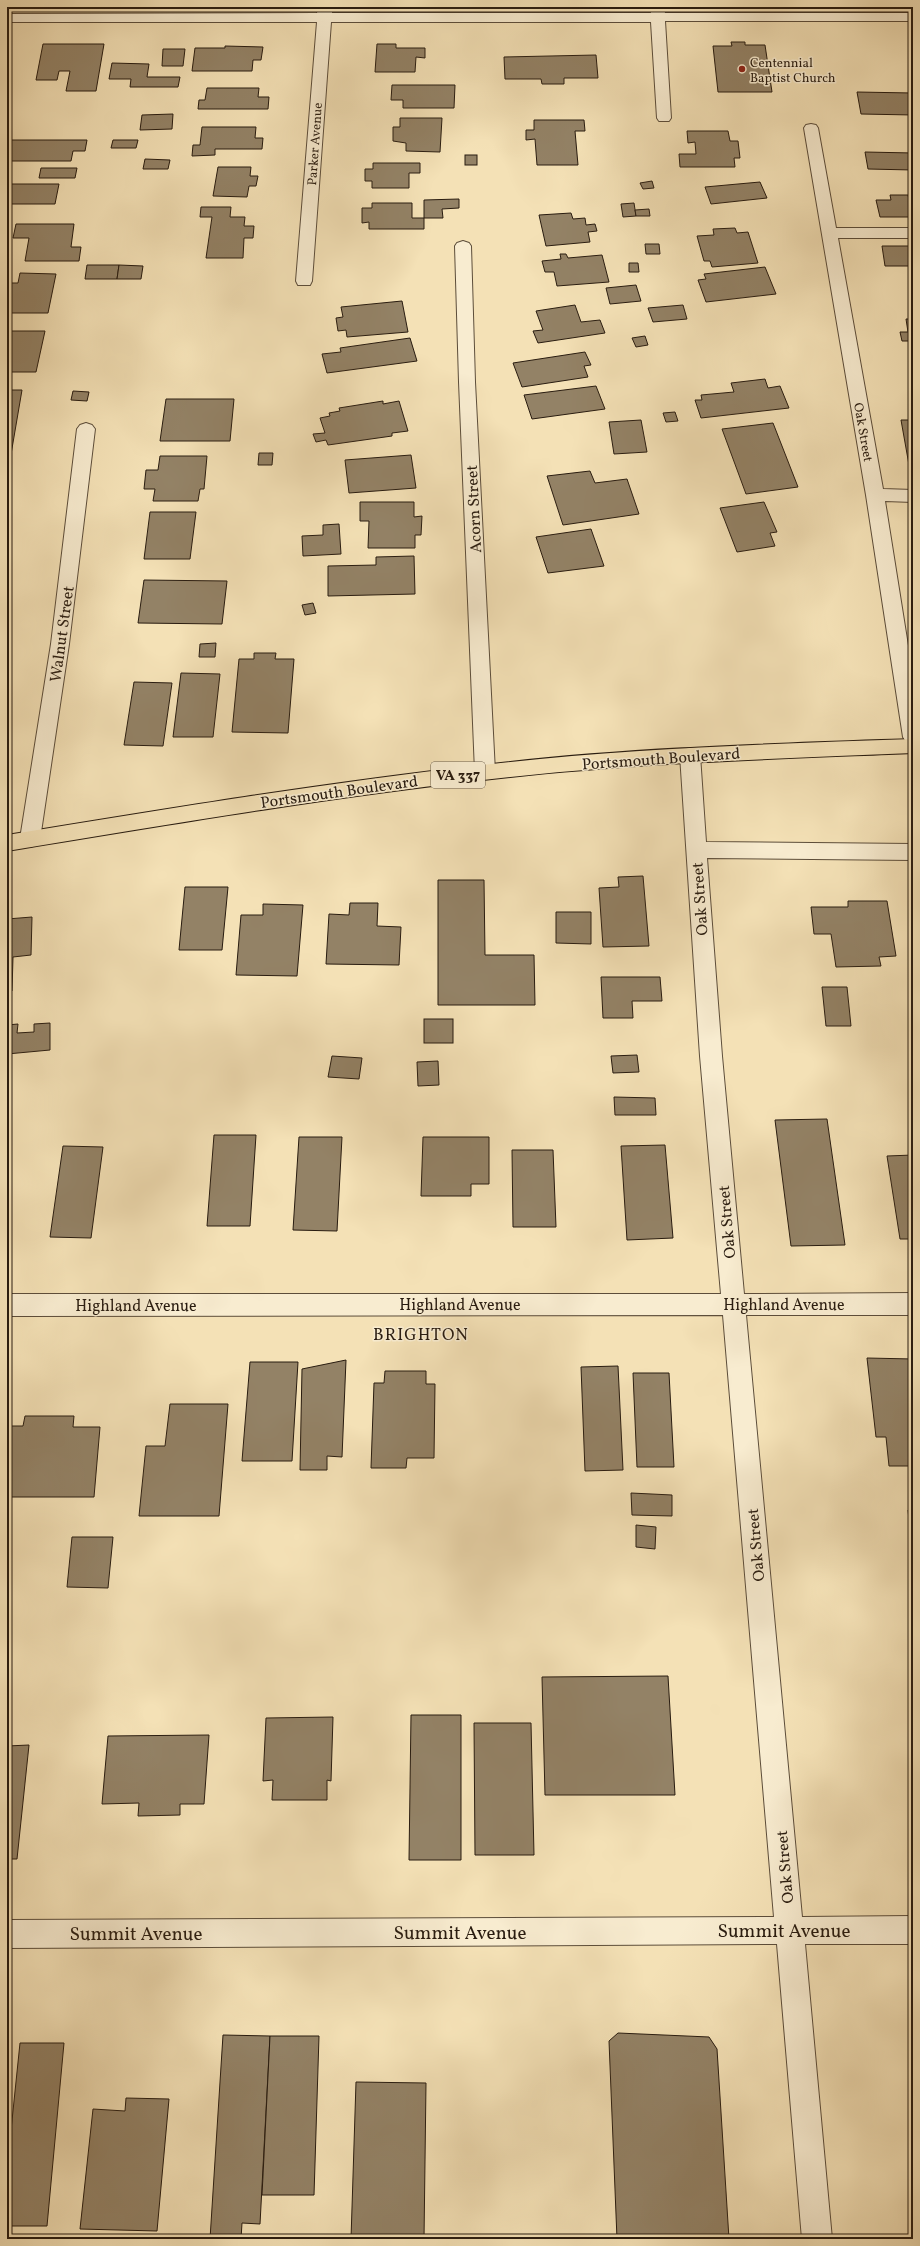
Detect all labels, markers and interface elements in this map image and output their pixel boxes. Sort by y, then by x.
place label: Centennial Baptist Church [750,55,836,88]
marker: Centennial Baptist Church [737,64,747,74]
street label: Parker Avenue [304,102,328,186]
street label: Oak Street [848,401,876,464]
street label: Acorn Street [462,464,488,553]
street label: Walnut Street [45,584,81,684]
street label: Portsmouth Boulevard [581,743,741,776]
road number: VA 337 [431,762,485,788]
street label: Portsmouth Boulevard [259,771,419,815]
street label: Oak Street [687,861,715,936]
street label: Oak Street [714,1184,742,1259]
street label: Highland Avenue [399,1295,521,1317]
street label: Highland Avenue [723,1295,845,1317]
street label: Highland Avenue [75,1296,197,1318]
district label: BRIGHTON [373,1324,469,1347]
street label: Oak Street [743,1507,771,1582]
street label: Oak Street [772,1829,800,1904]
street label: Summit Avenue [717,1919,851,1945]
street label: Summit Avenue [393,1921,527,1947]
street label: Summit Avenue [69,1922,203,1948]

